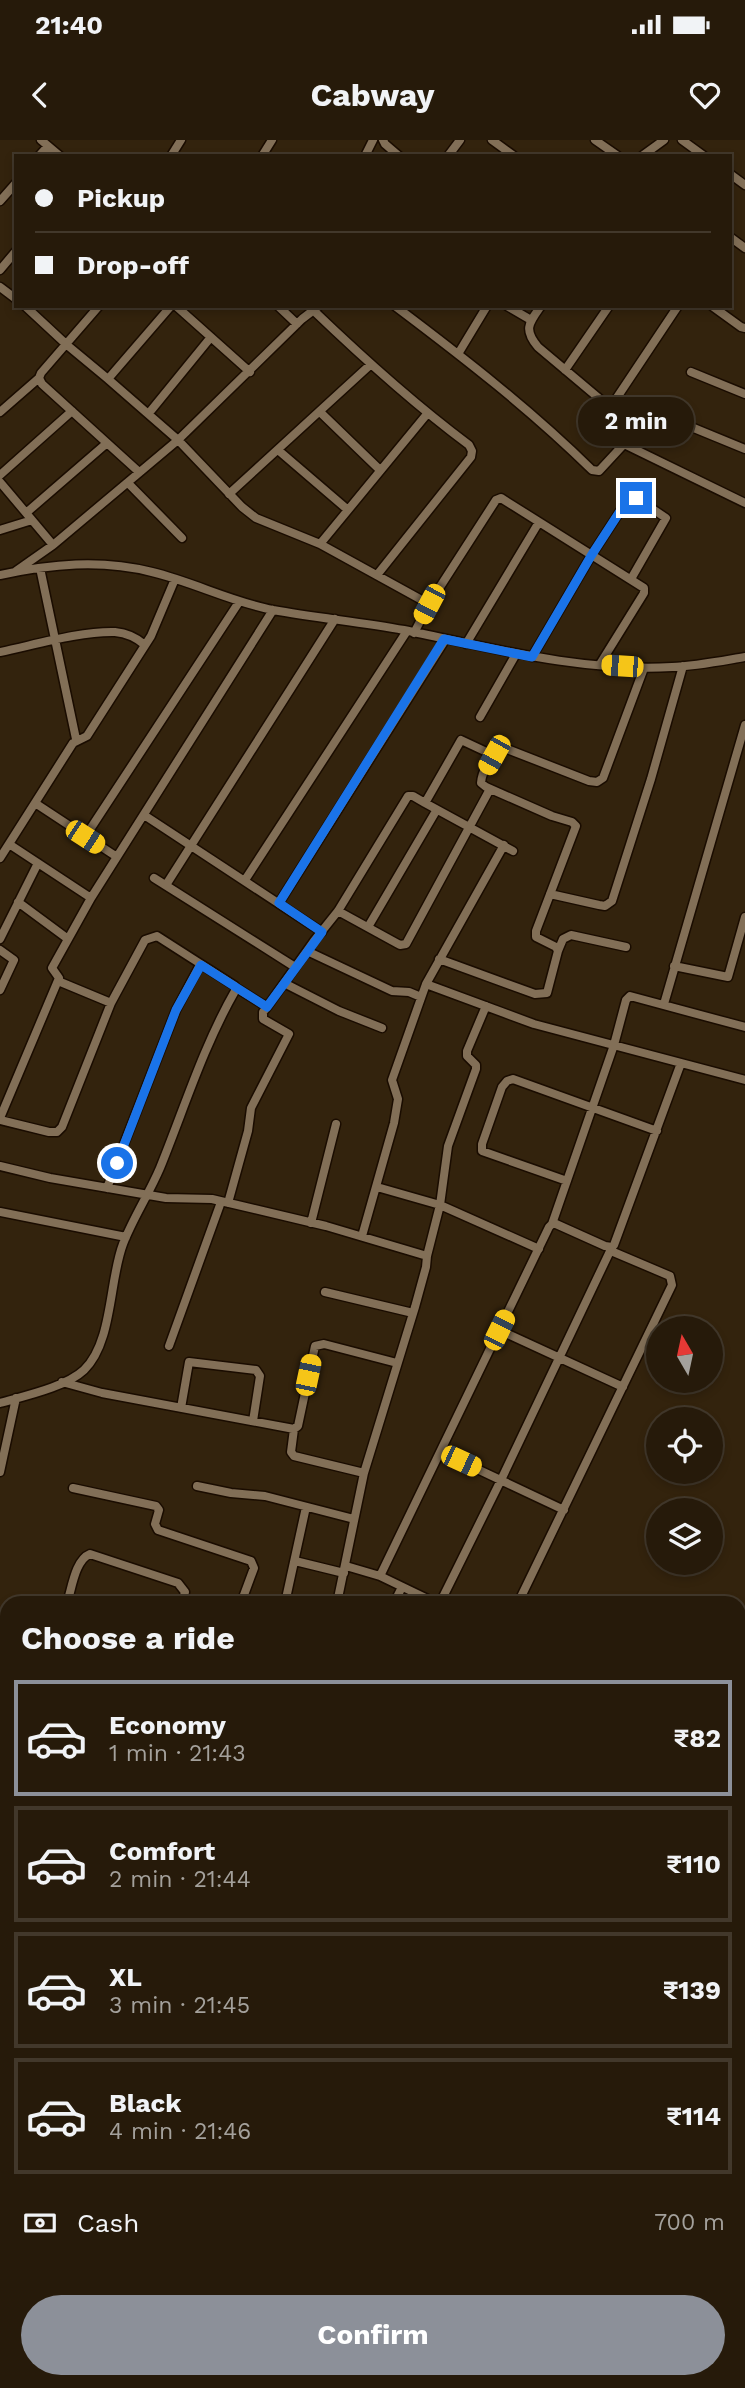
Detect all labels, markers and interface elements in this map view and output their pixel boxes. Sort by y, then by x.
text: 21:40 [35,10,103,40]
icon: back [21,76,59,114]
text: Cabway [310,76,435,114]
icon: heart [686,76,724,114]
text: Pickup [77,183,165,213]
text: Drop-off [77,250,189,280]
callout: 2 min [578,396,694,446]
text: 2 min [605,408,667,435]
route end [620,482,652,514]
car [410,581,449,627]
car [601,654,644,678]
car [475,732,514,778]
car [62,817,109,857]
route start [101,1147,133,1179]
car [481,1307,518,1353]
north arrow [646,1316,723,1393]
map controls [646,1316,723,1575]
car [294,1352,323,1398]
button: locate [646,1407,723,1484]
car [438,1443,485,1479]
button: layers [646,1498,723,1575]
text: Choose a ride [21,1619,235,1657]
icon: car [25,1707,88,1770]
text: Economy [109,1710,226,1740]
text: ₹82 [674,1723,721,1753]
text: 1 min · 21:43 [109,1740,246,1767]
icon: car [25,1833,88,1896]
text: Comfort [109,1836,215,1866]
text: ₹110 [666,1849,721,1879]
text: 2 min · 21:44 [109,1866,251,1893]
icon: car [25,1959,88,2022]
text: XL [109,1962,142,1992]
text: ₹139 [663,1975,721,2005]
text: 3 min · 21:45 [109,1992,250,2019]
icon: car [25,2085,88,2148]
text: Black [109,2088,181,2118]
text: ₹114 [666,2101,721,2131]
text: 4 min · 21:46 [109,2118,251,2145]
icon: cash [21,2204,59,2242]
text: Cash [77,2208,139,2238]
text: 700 m [654,2209,725,2236]
button: Confirm [21,2295,725,2375]

